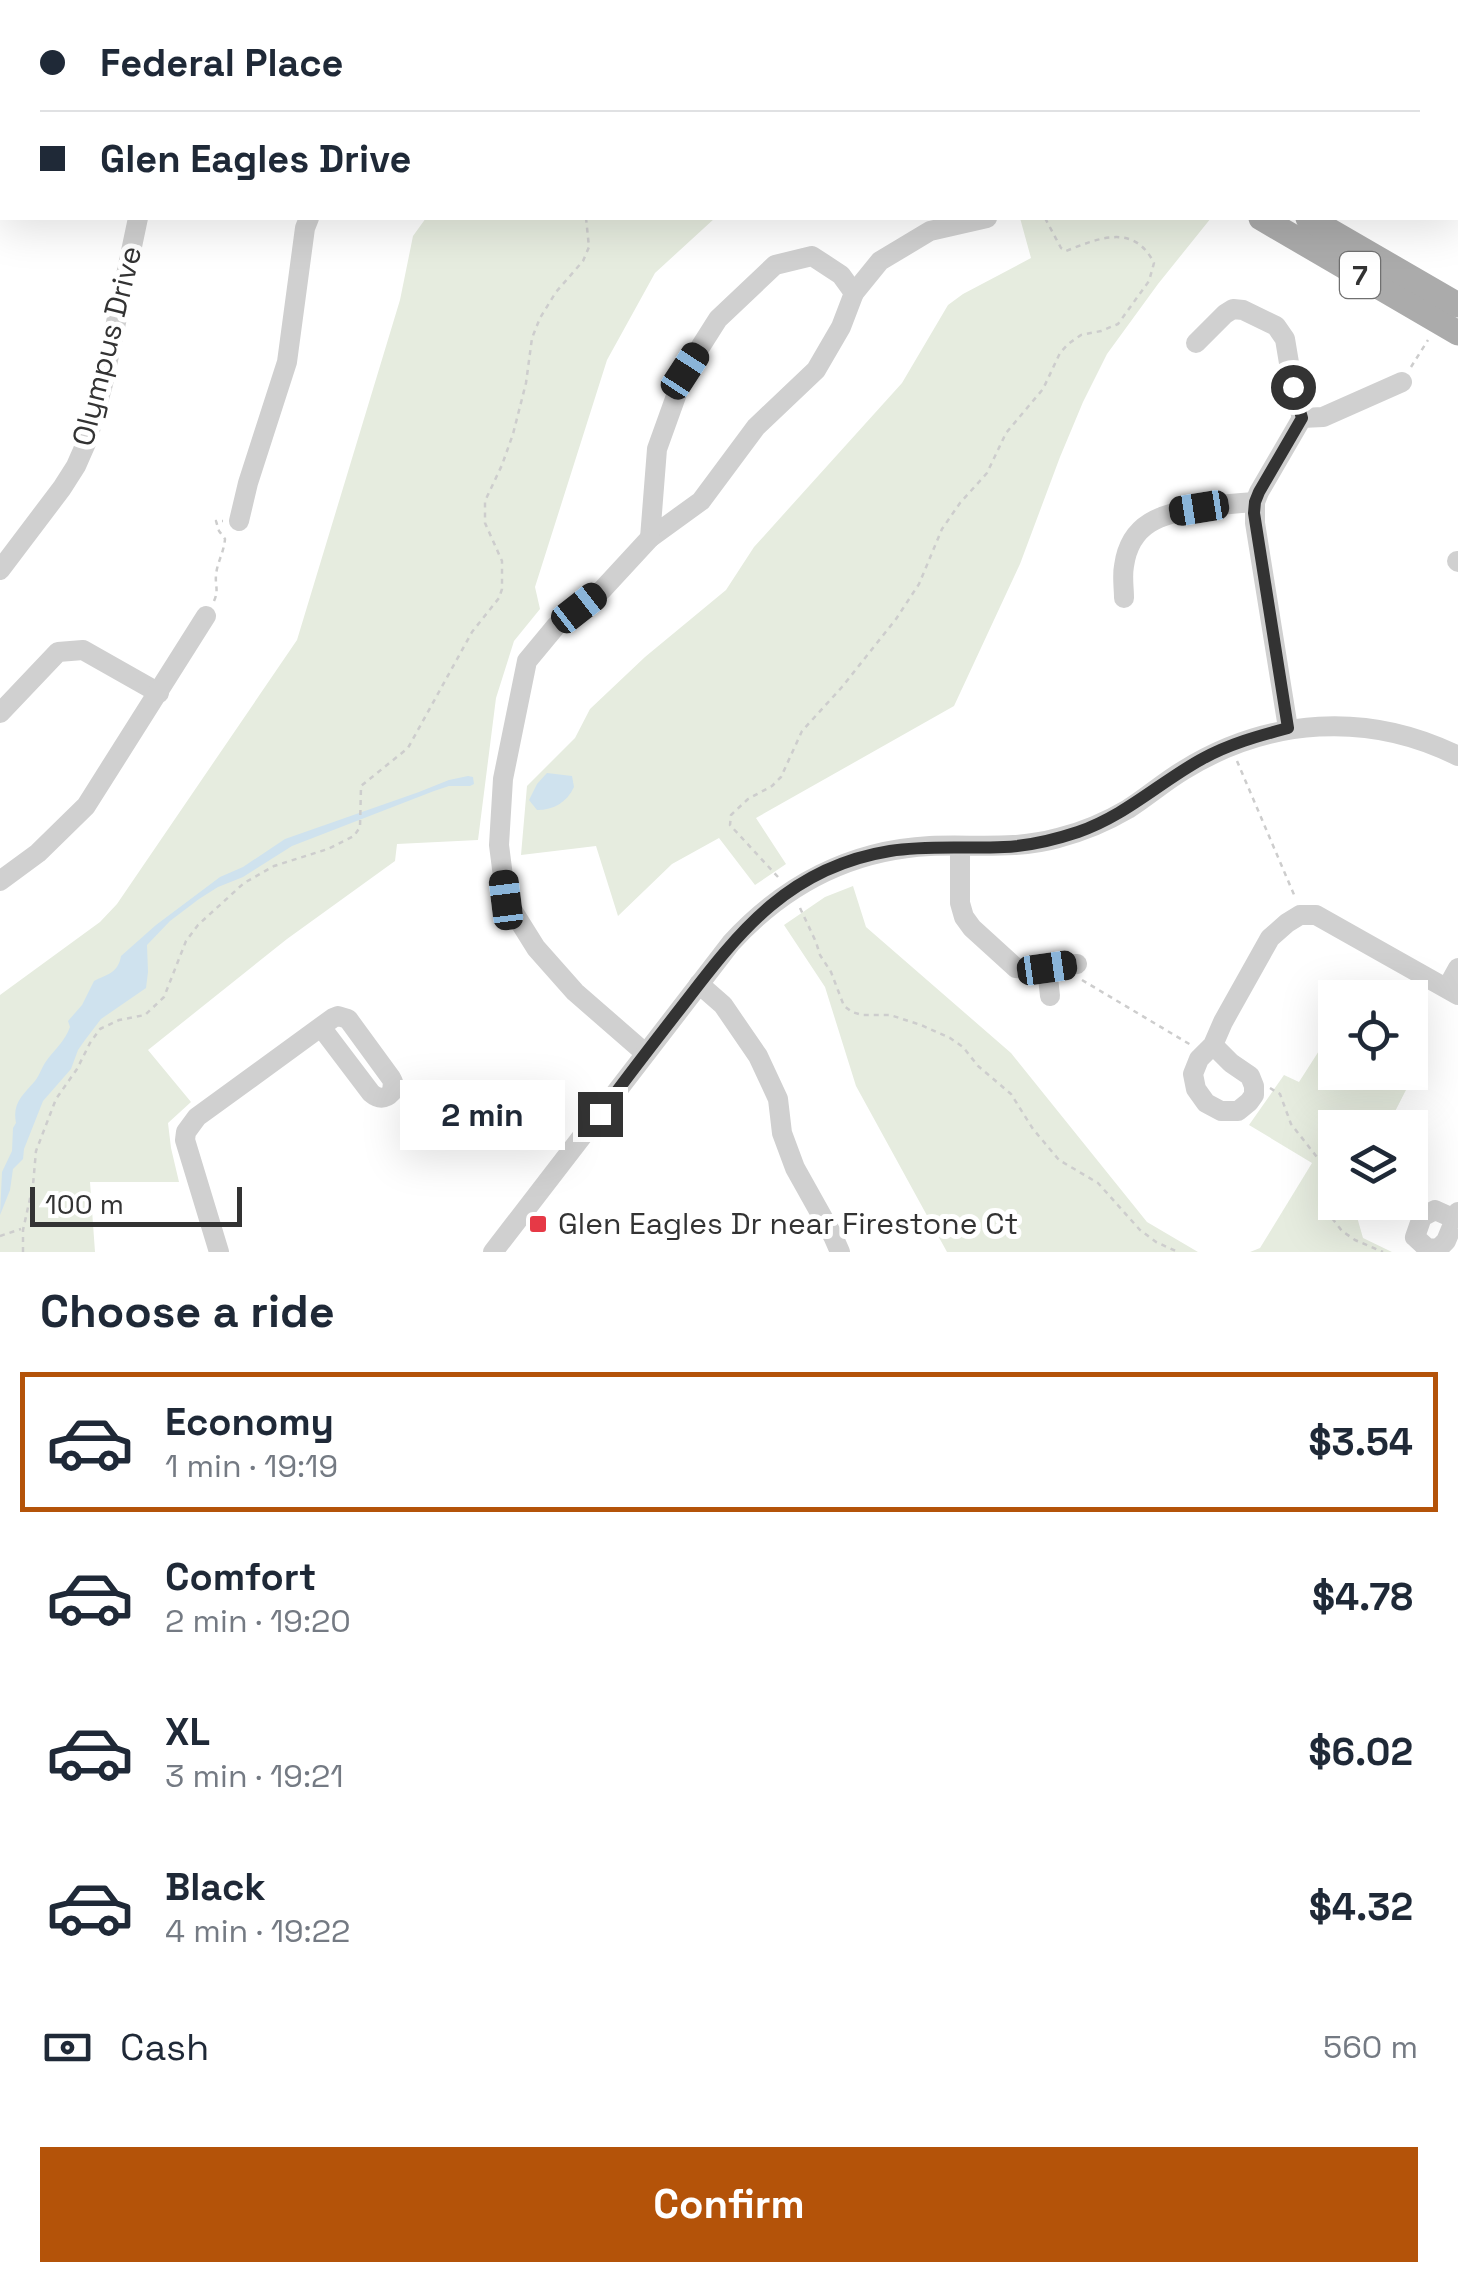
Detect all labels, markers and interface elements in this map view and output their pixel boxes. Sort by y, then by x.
text: Federal Place [100,39,343,87]
text: Glen Eagles Drive [100,135,411,183]
street label: Olympus Drive [63,242,150,450]
road number: 7 [1340,252,1380,298]
car [656,338,714,404]
route start [1271,365,1316,410]
car [1167,488,1231,528]
car [546,578,612,638]
car [487,868,525,932]
car [1015,949,1079,987]
map controls [1318,980,1428,1220]
button: locate [1318,980,1428,1090]
callout: 2 min [400,1079,565,1149]
route end [578,1092,623,1137]
text: 2 min [441,1095,524,1135]
button: layers [1318,1110,1428,1220]
scale bar [30,1182,242,1226]
text: 100 m [45,1186,124,1222]
place label: Glen Eagles Dr near Firestone Ct [558,1204,1018,1243]
marker: Glen Eagles Dr near Firestone Ct [527,1213,549,1235]
text: Choose a ride [40,1283,335,1340]
icon: car [45,1397,135,1487]
text: Economy [165,1398,334,1446]
text: $3.54 [1309,1418,1413,1466]
text: 1 min · 19:19 [165,1446,338,1486]
icon: car [45,1552,135,1642]
text: Comfort [165,1553,316,1601]
text: $4.78 [1312,1573,1413,1621]
text: 2 min · 19:20 [165,1601,351,1641]
icon: car [45,1707,135,1797]
text: XL [165,1708,210,1756]
text: $6.02 [1308,1728,1413,1776]
text: 3 min · 19:21 [165,1756,344,1796]
icon: car [45,1862,135,1952]
text: Black [165,1863,266,1911]
text: $4.32 [1309,1883,1413,1931]
text: 4 min · 19:22 [165,1911,350,1951]
icon: cash [40,2020,95,2075]
text: Cash [120,2023,209,2071]
text: 560 m [1323,2027,1418,2067]
button: Confirm [40,2147,1418,2262]

